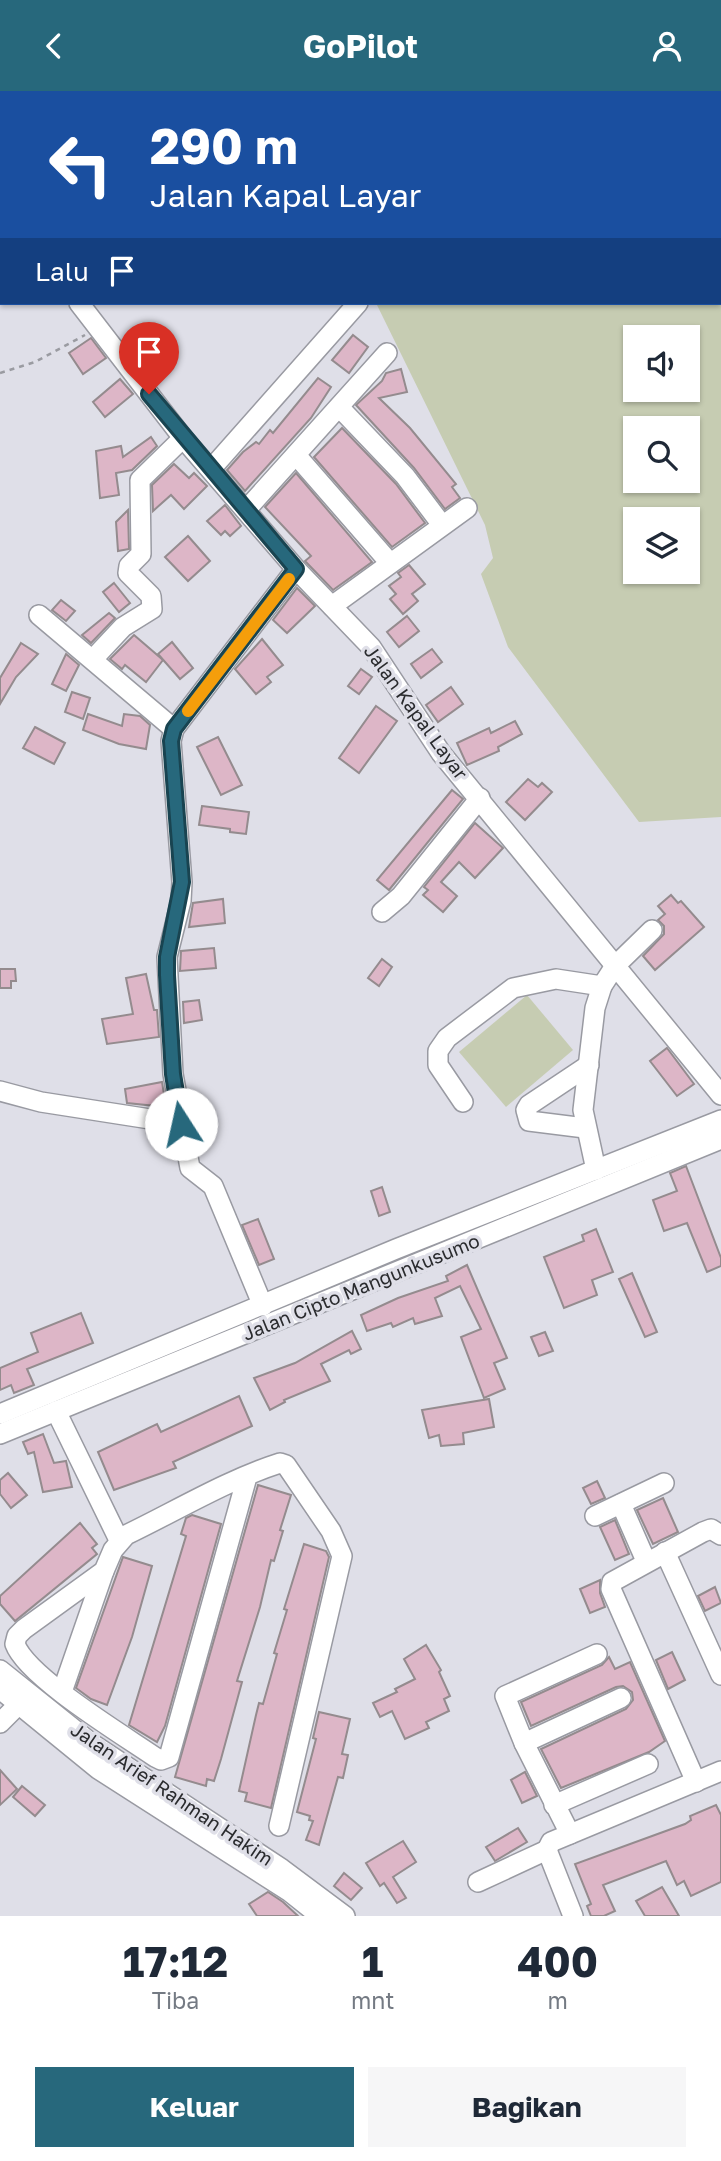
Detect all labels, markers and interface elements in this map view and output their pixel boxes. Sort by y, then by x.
icon: back [35,27,73,65]
text: GoPilot [303,27,418,65]
icon: person [648,27,686,65]
text: 290 m [150,116,298,175]
icon: left [35,119,126,210]
text: Jalan Kapal Layar [150,176,421,214]
icon: arrive [103,252,141,290]
text: Lalu [35,256,89,287]
pin [119,322,179,394]
map controls [623,325,700,584]
button: sound [623,325,700,402]
icon: arrive [130,333,168,371]
button: search [623,416,700,493]
button: layers [623,507,700,584]
street label: Jalan Kapal Layar [360,640,473,784]
position arrow [144,1087,218,1161]
street label: Jalan Cipto Mangunkusumo [239,1228,483,1345]
street label: Jalan Arief Rahman Hakim [67,1717,278,1870]
text: 17:12 [123,1936,228,1986]
text: 1 [362,1936,384,1986]
text: 400 [517,1936,598,1986]
text: Tiba [152,1986,199,2014]
text: mnt [351,1986,394,2014]
text: m [548,1986,568,2014]
button: Keluar [35,2067,354,2147]
button: Bagikan [368,2067,686,2147]

